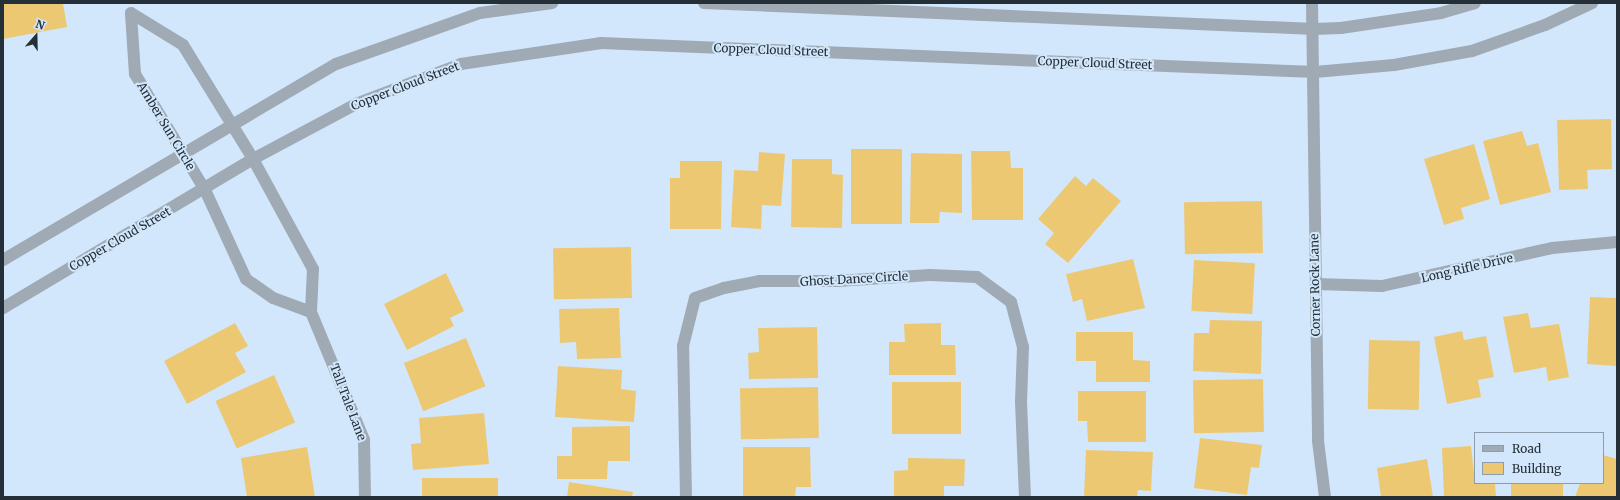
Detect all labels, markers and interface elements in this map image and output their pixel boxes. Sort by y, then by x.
north arrow [16,16,56,56]
text: N [34,17,47,33]
street label: Copper Cloud Street [713,41,829,59]
street label: Copper Cloud Street [1037,54,1153,72]
street label: Copper Cloud Street [349,59,461,113]
street label: Amber Sun Circle [134,79,198,173]
street label: Copper Cloud Street [67,204,173,274]
street label: Corner Rock Lane [1307,233,1323,337]
street label: Long Rifle Drive [1420,250,1514,286]
street label: Ghost Dance Circle [800,269,908,289]
street label: Tall Tale Lane [327,362,369,442]
legend [1474,432,1604,484]
text: Road [1512,441,1541,456]
text: Building [1512,461,1561,476]

